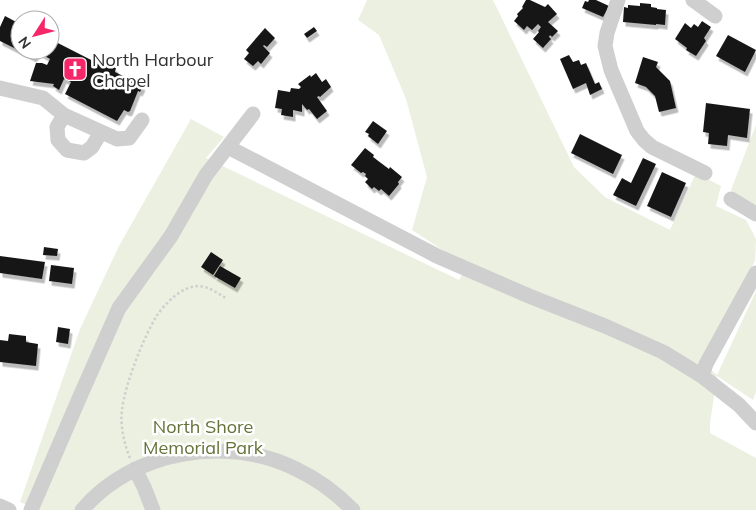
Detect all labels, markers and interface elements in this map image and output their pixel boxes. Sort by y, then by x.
north arrow [10,10,60,60]
text: N [14,33,35,52]
place label: North Harbour Chapel [92,48,214,92]
church icon: North Harbour Chapel [62,56,88,82]
park label: North Shore Memorial Park [143,415,264,459]

